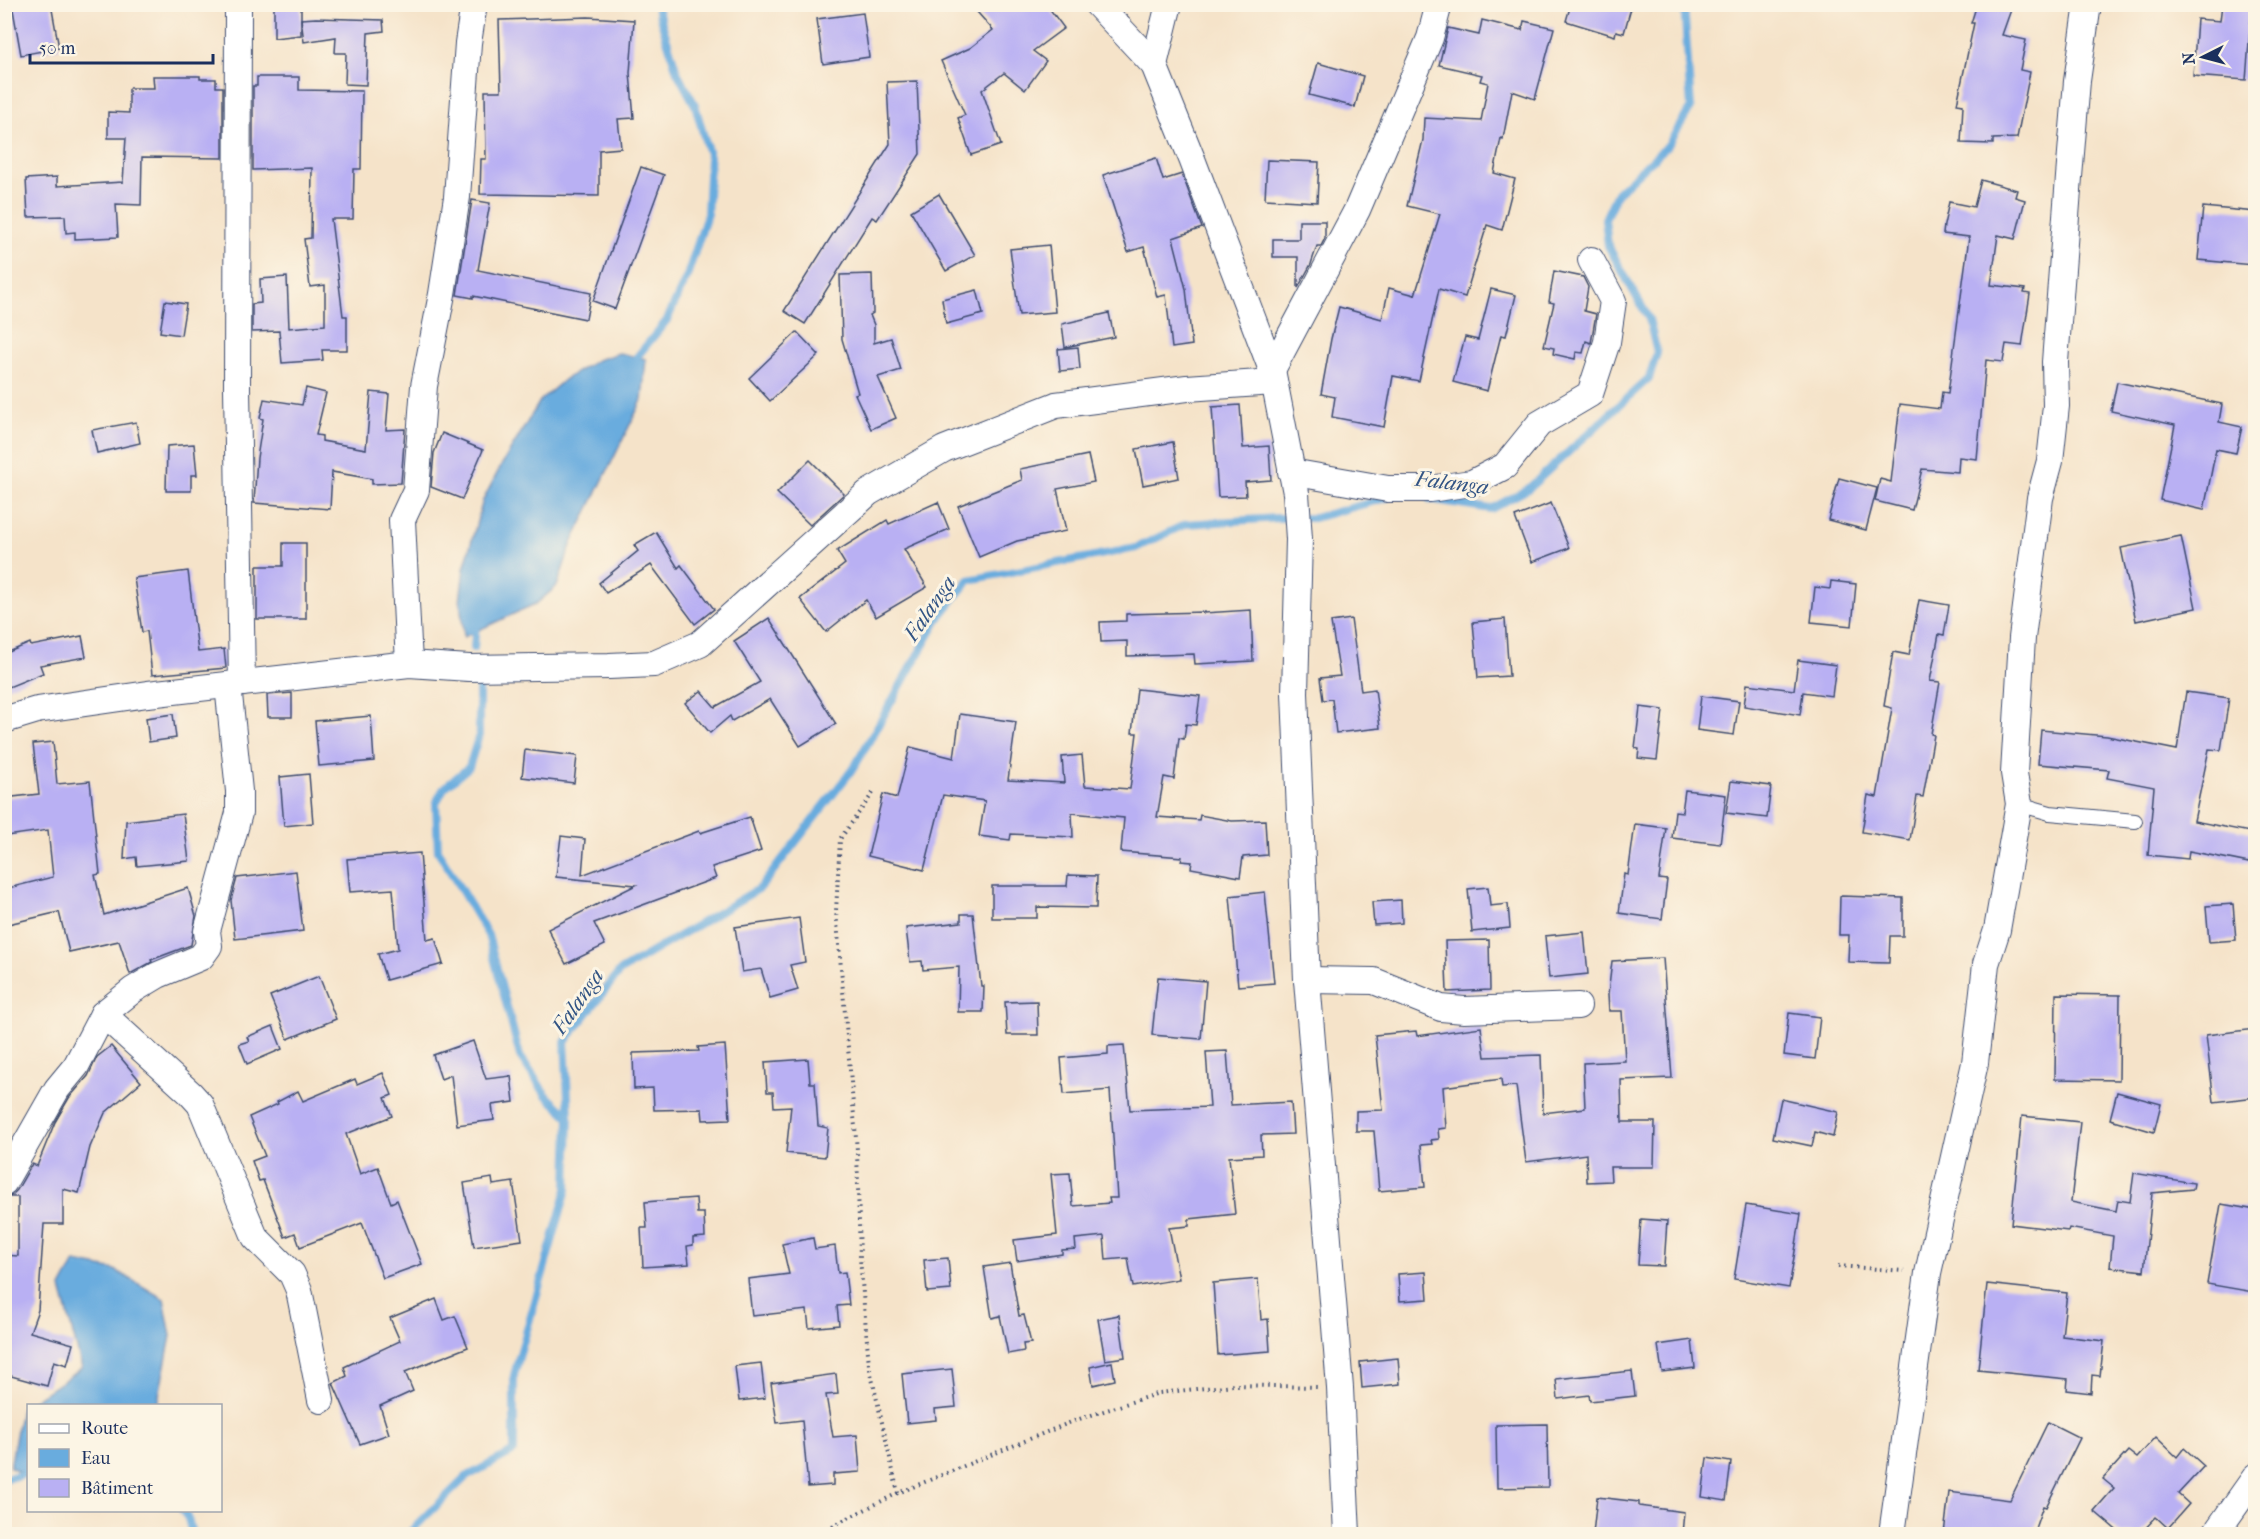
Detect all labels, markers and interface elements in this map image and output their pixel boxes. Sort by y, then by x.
scale bar [30,27,213,65]
north arrow [2173,27,2233,87]
text: 50 m [39,38,76,59]
text: N [2178,51,2199,66]
water label: Falanga [1413,465,1490,500]
water label: Falanga [897,571,962,647]
water label: Falanga [545,964,610,1040]
legend [27,1404,222,1512]
text: Route [81,1418,128,1439]
text: Eau [81,1448,110,1469]
text: Bâtiment [81,1478,154,1499]

